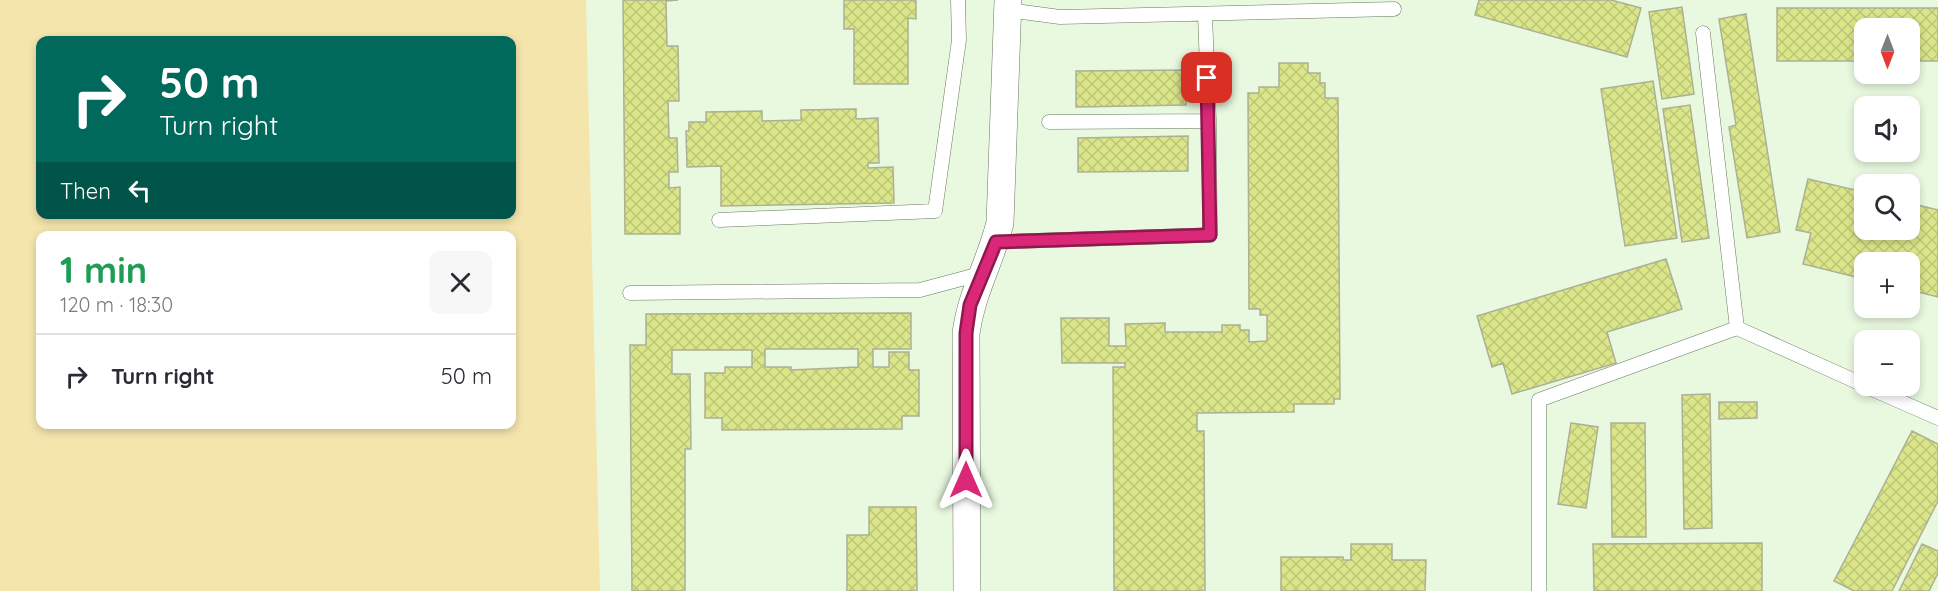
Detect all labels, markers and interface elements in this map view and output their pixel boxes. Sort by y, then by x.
north arrow [1854,18,1920,84]
map controls [1854,18,1920,396]
pin [1181,52,1232,103]
text: 50 m [159,56,259,109]
icon: right [60,60,138,138]
icon: arrive [1190,61,1223,94]
button: sound [1854,96,1920,162]
text: Turn right [159,108,278,142]
icon: left [123,174,156,207]
button: search [1854,174,1920,240]
text: Then [60,177,111,205]
text: 1 min [60,247,147,292]
button: close [429,251,492,314]
button: + [1854,252,1920,318]
text: 120 m · 18:30 [60,292,173,317]
button: − [1854,330,1920,396]
icon: right [60,360,93,393]
text: Turn right [111,362,215,390]
text: 50 m [441,362,492,390]
position arrow [934,448,998,512]

